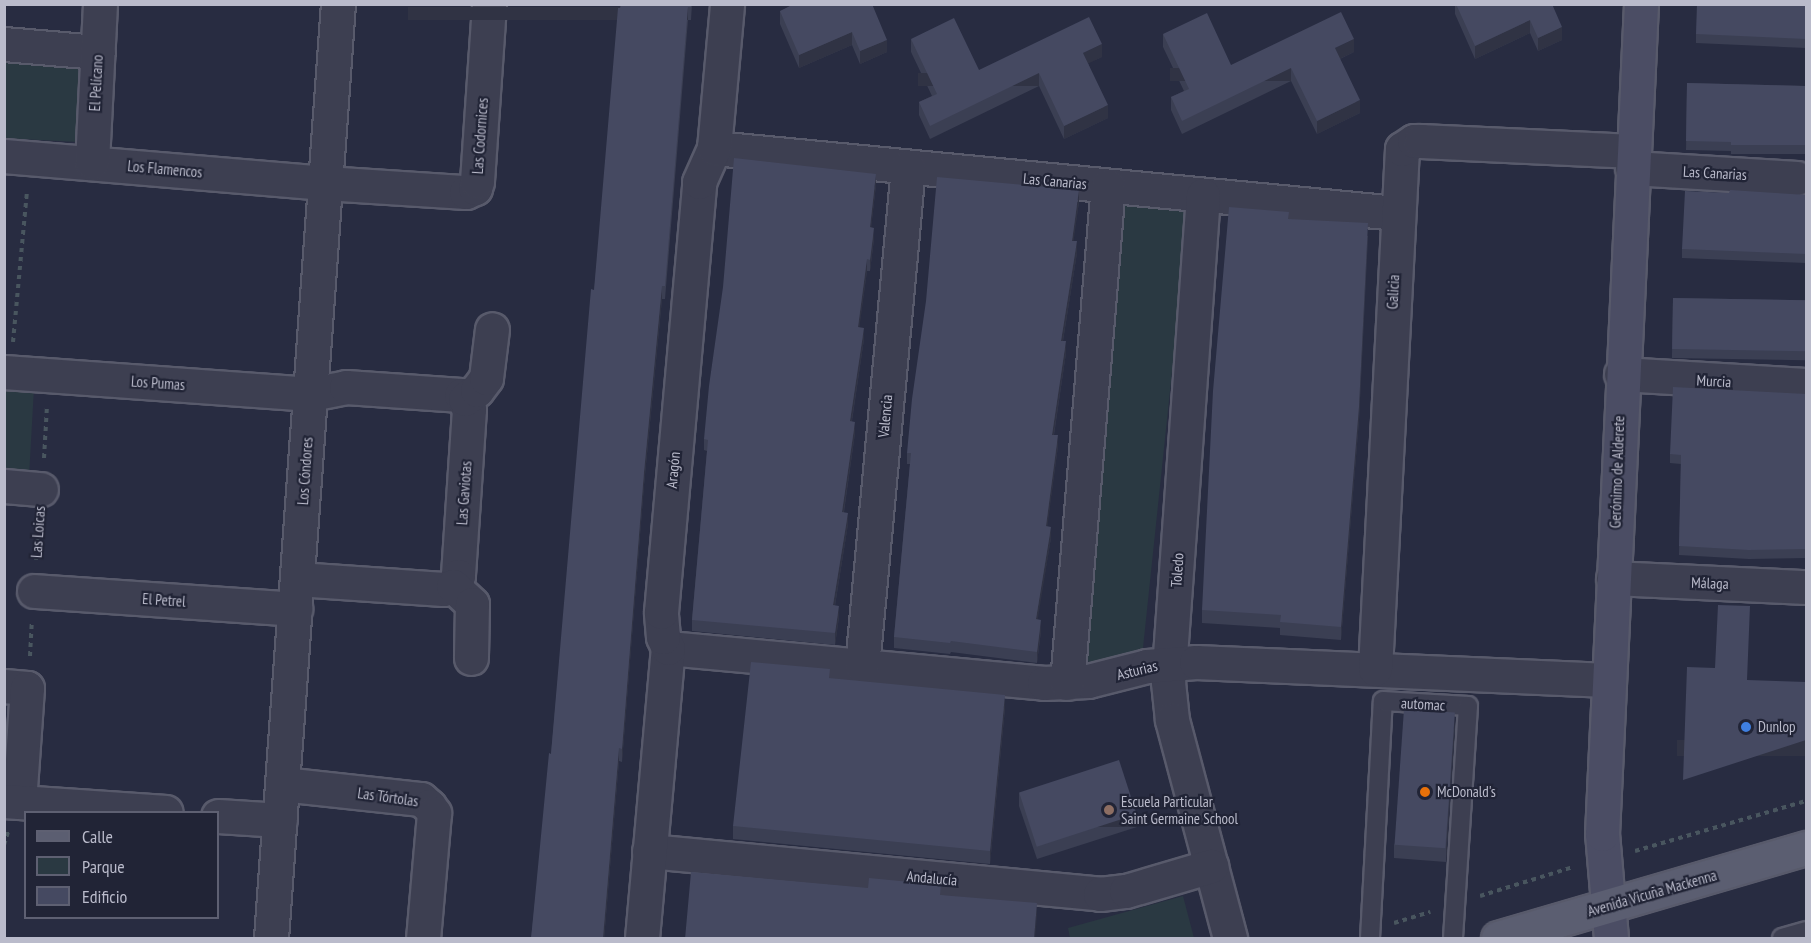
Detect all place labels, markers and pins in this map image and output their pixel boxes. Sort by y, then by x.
place label: Dunlop [1758,718,1795,736]
marker: Dunlop [1739,720,1753,734]
place label: McDonald's [1437,783,1496,801]
marker: McDonald's [1418,785,1432,799]
place label: Escuela Particular Saint Germaine School [1121,792,1238,827]
marker: Escuela Particular Saint Germaine School [1102,803,1116,817]

